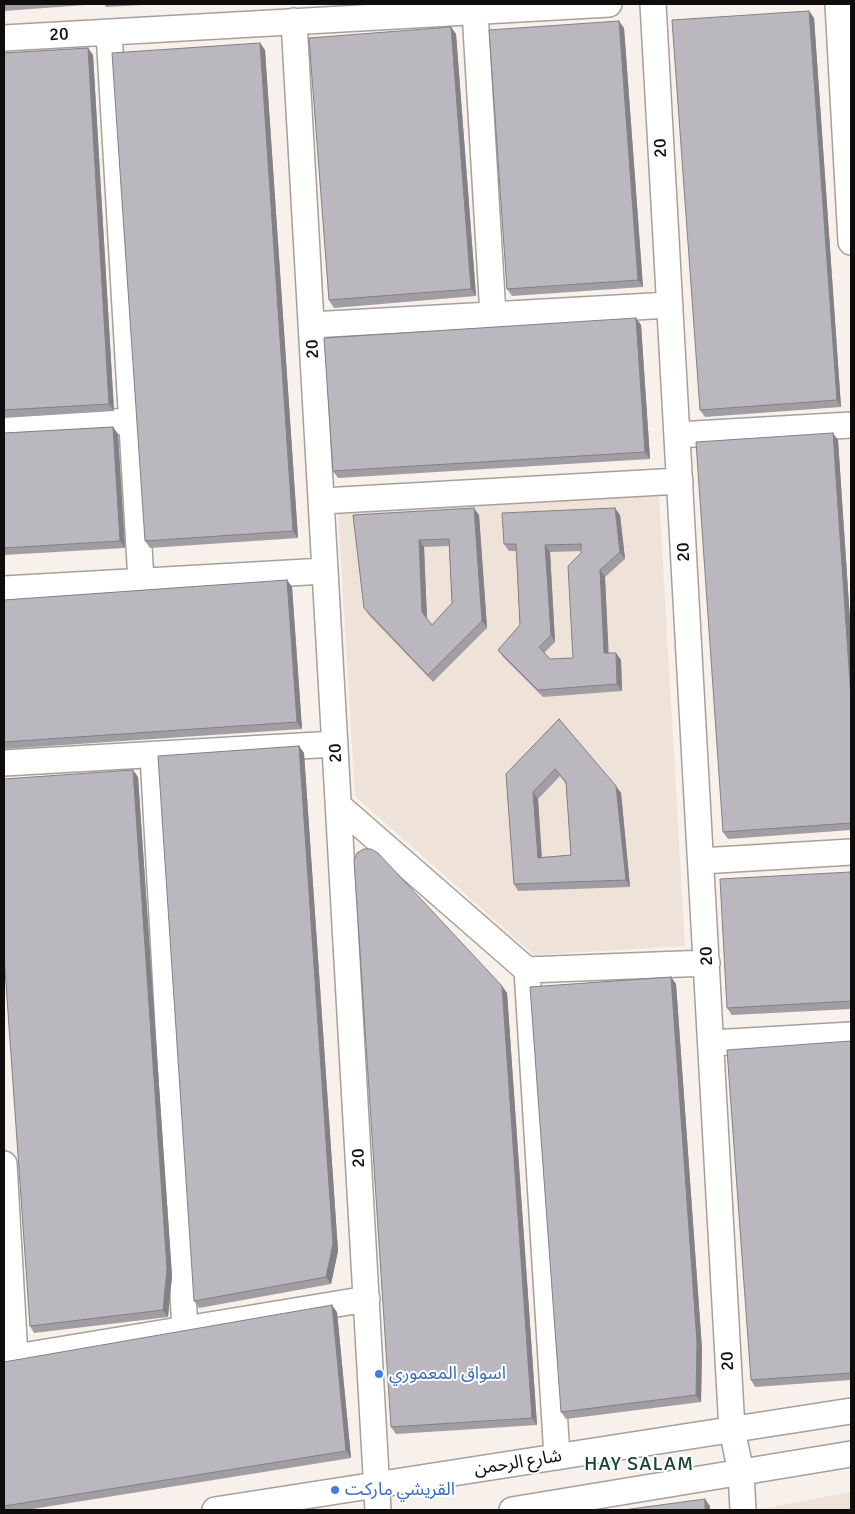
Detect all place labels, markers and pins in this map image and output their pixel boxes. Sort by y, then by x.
place label: اسواق المعموري [389,1363,506,1385]
marker: اسواق المعموري [373,1368,385,1380]
place label: القريشي ماركت [345,1479,455,1501]
marker: القريشي ماركت [329,1484,341,1496]

